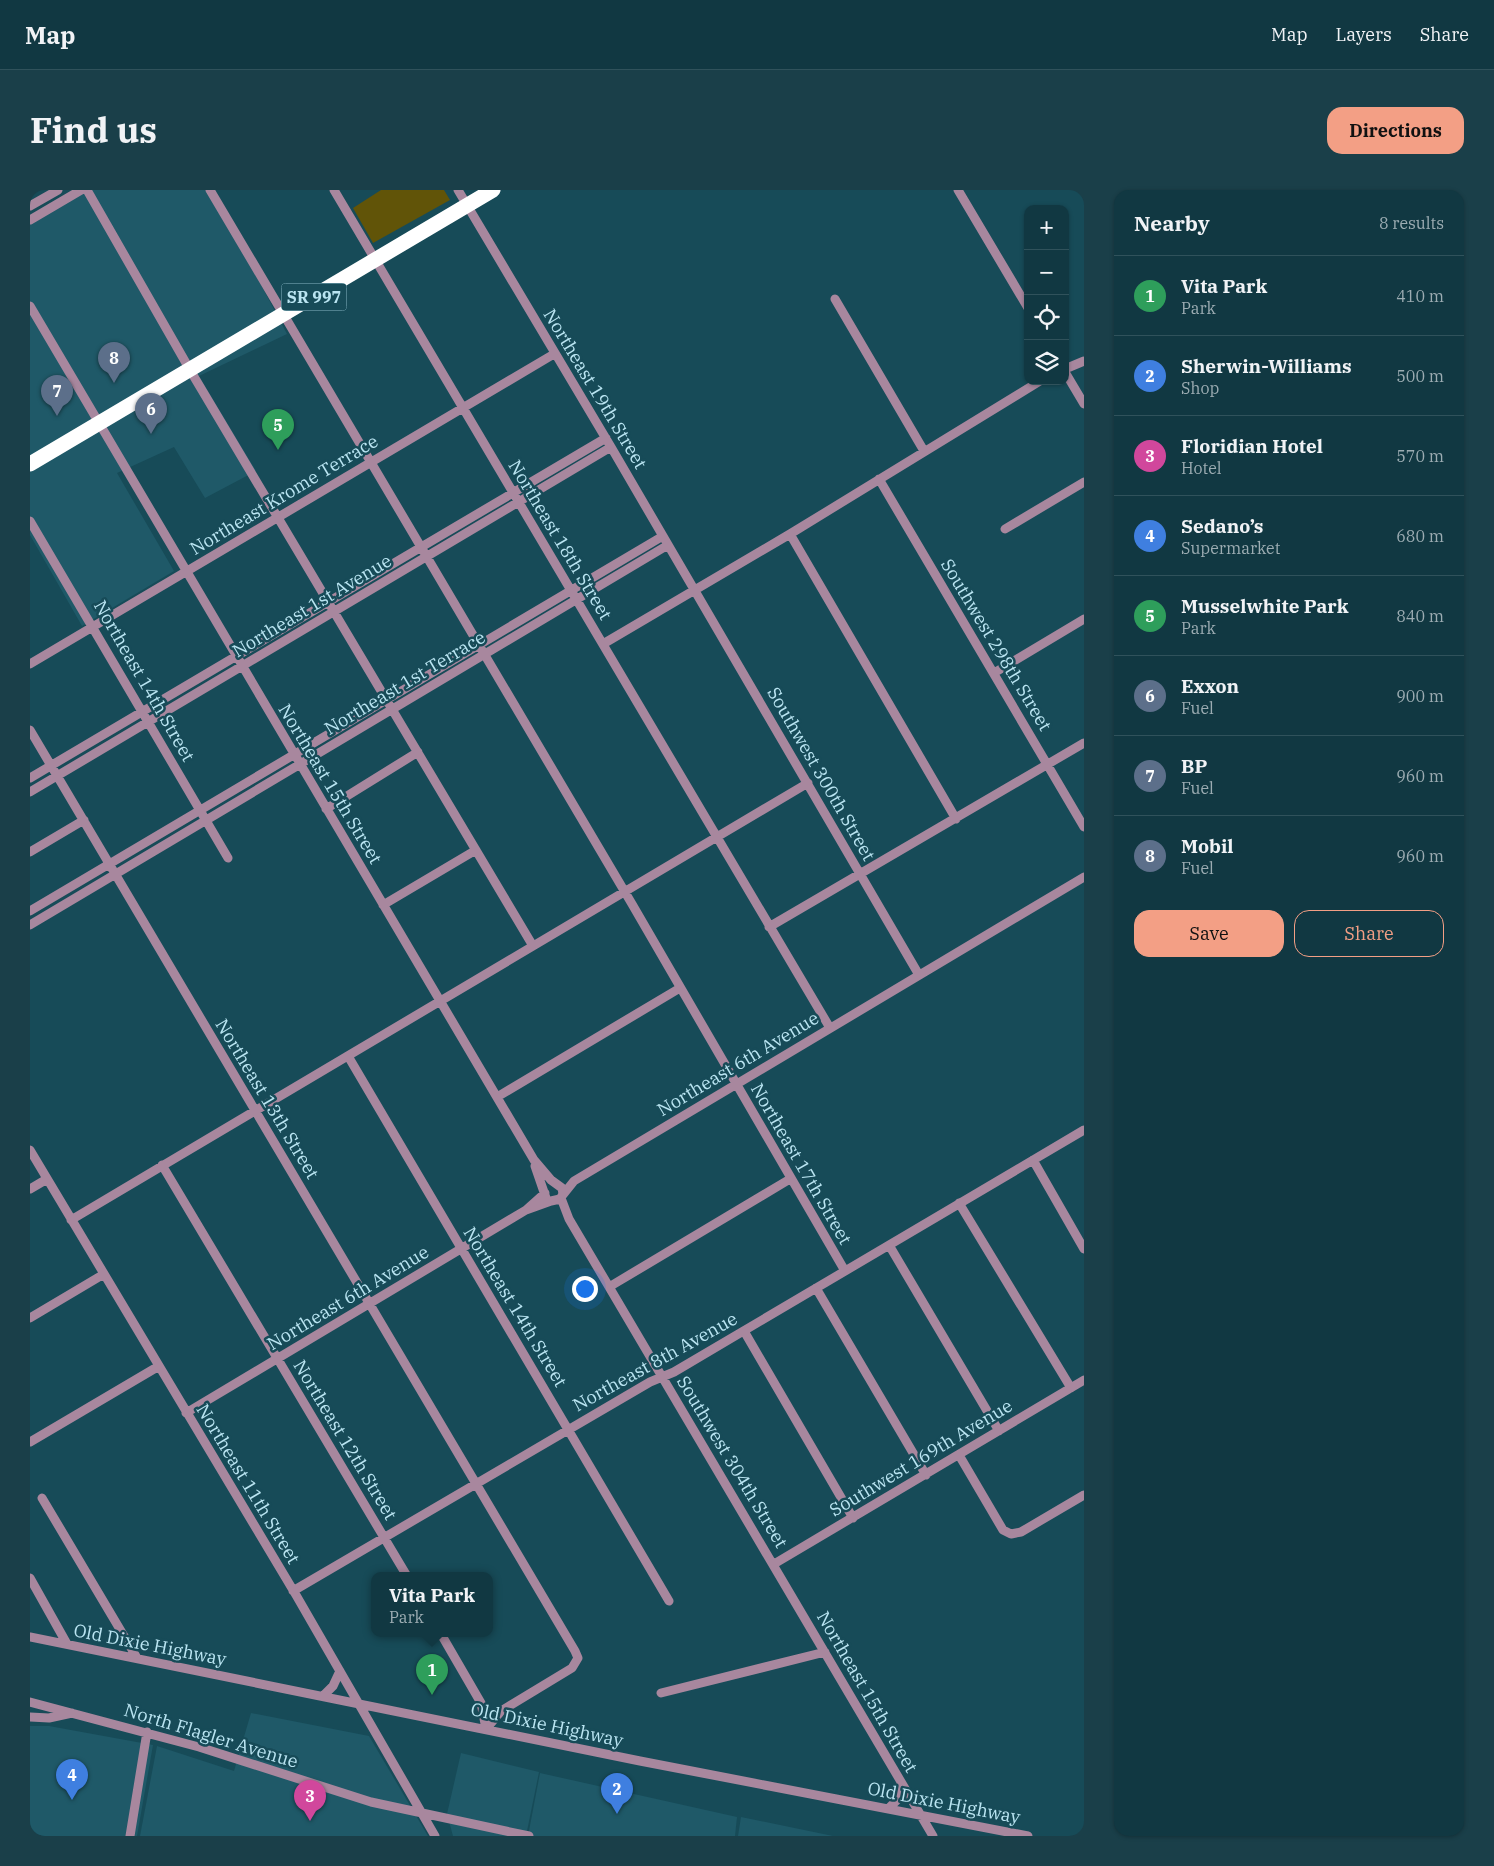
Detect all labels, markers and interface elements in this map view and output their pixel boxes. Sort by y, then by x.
text: Map [25,19,75,51]
text: Map [1271,23,1308,46]
text: Layers [1336,23,1392,46]
text: Share [1420,23,1469,46]
text: Find us [30,107,157,153]
button: Directions [1327,107,1464,154]
map controls [1024,205,1069,385]
button: + [1024,205,1069,250]
text: Nearby [1134,209,1210,237]
text: 8 results [1379,213,1444,233]
button: − [1024,250,1069,295]
text: Vita Park [1181,274,1267,298]
road number: SR 997 [282,284,346,310]
text: 1 [1145,286,1155,306]
text: 410 m [1396,286,1444,306]
button: locate [1024,295,1069,340]
text: Park [1181,298,1216,318]
street label: Northeast 19th Street [539,305,652,473]
button: layers [1024,340,1069,385]
pin: 8 [98,342,130,383]
text: Sherwin-Williams [1181,354,1352,378]
text: 2 [1145,366,1155,386]
text: 500 m [1396,366,1444,386]
pin: 7 [41,375,73,416]
text: Shop [1181,378,1219,398]
pin: 6 [135,393,167,434]
pin: 5 [262,409,294,450]
street label: Northeast Krome Terrace [185,429,382,560]
text: Floridian Hotel [1181,434,1323,458]
text: 3 [1145,446,1155,466]
text: 570 m [1396,446,1444,466]
street label: Northeast 18th Street [504,456,617,624]
text: Hotel [1181,458,1222,478]
text: Sedano’s [1181,514,1263,538]
text: 4 [1145,526,1155,546]
text: 680 m [1396,526,1444,546]
text: Supermarket [1181,538,1280,558]
street label: Northeast 1st Avenue [228,549,396,662]
street label: Southwest 298th Street [936,555,1057,735]
text: Musselwhite Park [1181,594,1349,618]
street label: Northeast 14th Street [89,596,200,766]
text: 5 [1145,606,1155,626]
text: 840 m [1396,606,1444,626]
text: Park [1181,618,1216,638]
street label: Northeast 1st Terrace [320,625,489,740]
text: Exxon [1181,674,1239,698]
street label: Southwest 300th Street [762,683,881,865]
text: 6 [1145,686,1155,706]
text: 900 m [1396,686,1444,706]
text: Fuel [1181,698,1214,718]
street label: Northeast 15th Street [274,700,387,868]
text: BP [1181,754,1207,778]
text: 7 [1145,766,1155,786]
text: 960 m [1396,766,1444,786]
text: Fuel [1181,778,1214,798]
text: Mobil [1181,834,1234,858]
text: 8 [1145,846,1155,866]
text: 960 m [1396,846,1444,866]
text: Fuel [1181,858,1214,878]
button: Save [1134,910,1284,957]
button: Share [1294,910,1444,957]
street label: Northeast 6th Avenue [653,1006,823,1121]
street label: Northeast 13th Street [211,1015,324,1183]
street label: Northeast 17th Street [746,1079,857,1249]
street label: Northeast 14th Street [459,1223,572,1391]
street label: Northeast 6th Avenue [263,1240,433,1355]
your location [572,1276,598,1302]
street label: Northeast 8th Avenue [569,1307,741,1416]
street label: Northeast 12th Street [289,1356,402,1524]
street label: Southwest 304th Street [672,1372,793,1552]
street label: Southwest 169th Avenue [825,1394,1016,1521]
street label: Northeast 11th Street [192,1400,305,1568]
popup [371,1572,493,1637]
text: Vita Park [389,1583,475,1607]
text: Park [389,1607,424,1627]
street label: Northeast 15th Street [812,1607,923,1777]
street label: Old Dixie Highway [72,1618,229,1671]
pin: 1 [416,1654,448,1695]
street label: Old Dixie Highway [469,1697,626,1752]
street label: North Flagler Avenue [121,1698,301,1773]
pin: 4 [56,1759,88,1800]
pin: 2 [601,1773,633,1814]
street label: Old Dixie Highway [866,1776,1023,1829]
pin: 3 [294,1780,326,1821]

